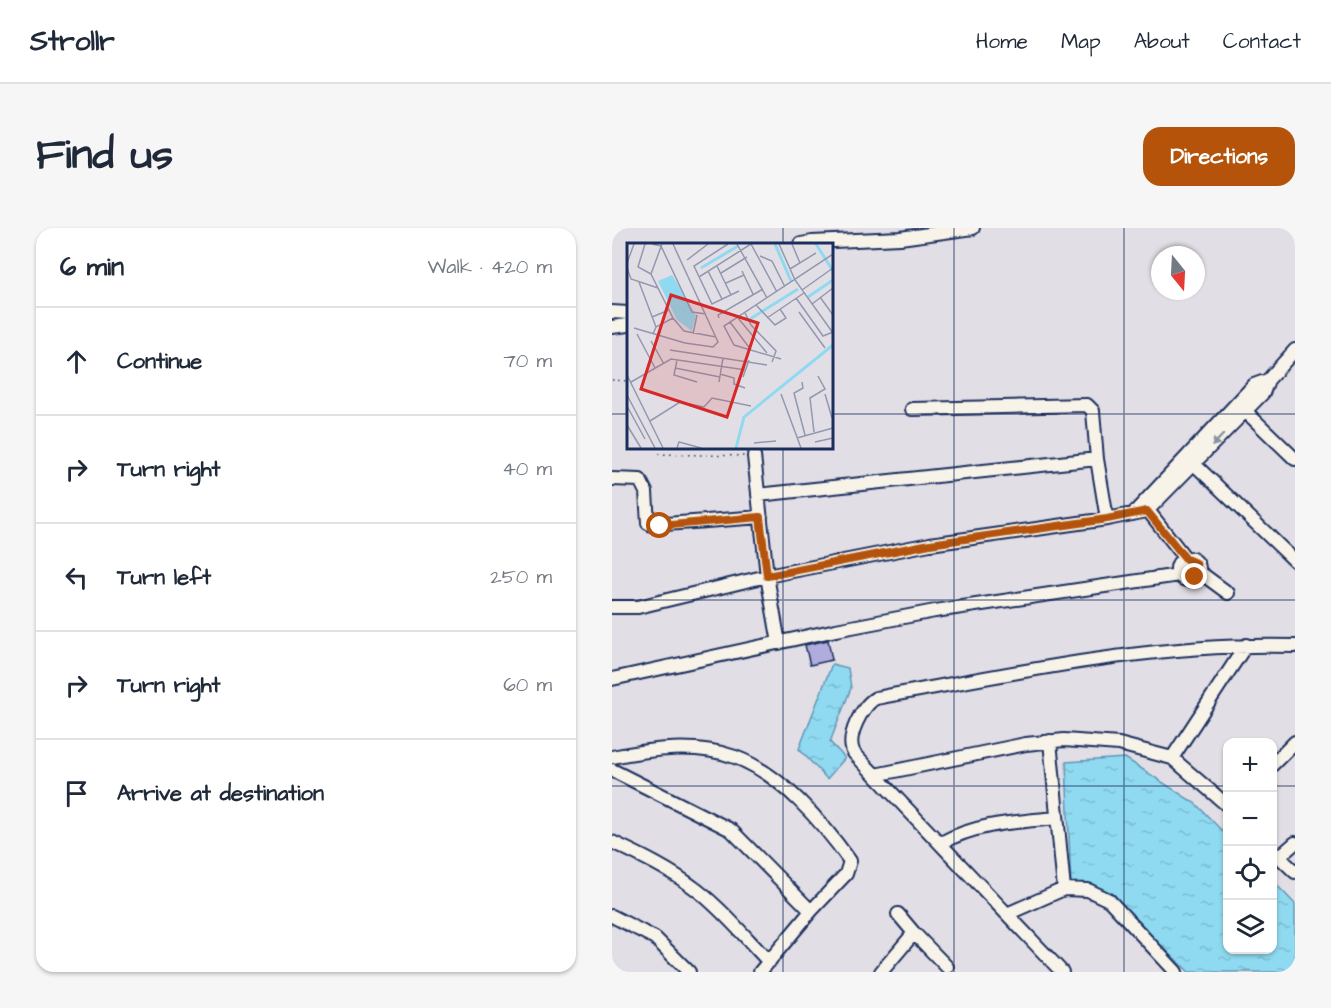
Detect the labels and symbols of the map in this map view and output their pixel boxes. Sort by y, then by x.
inset map [627,243,832,448]
north arrow [1151,246,1205,300]
one-way arrow [1211,433,1225,448]
route start [646,512,672,538]
route end [1181,563,1207,589]

